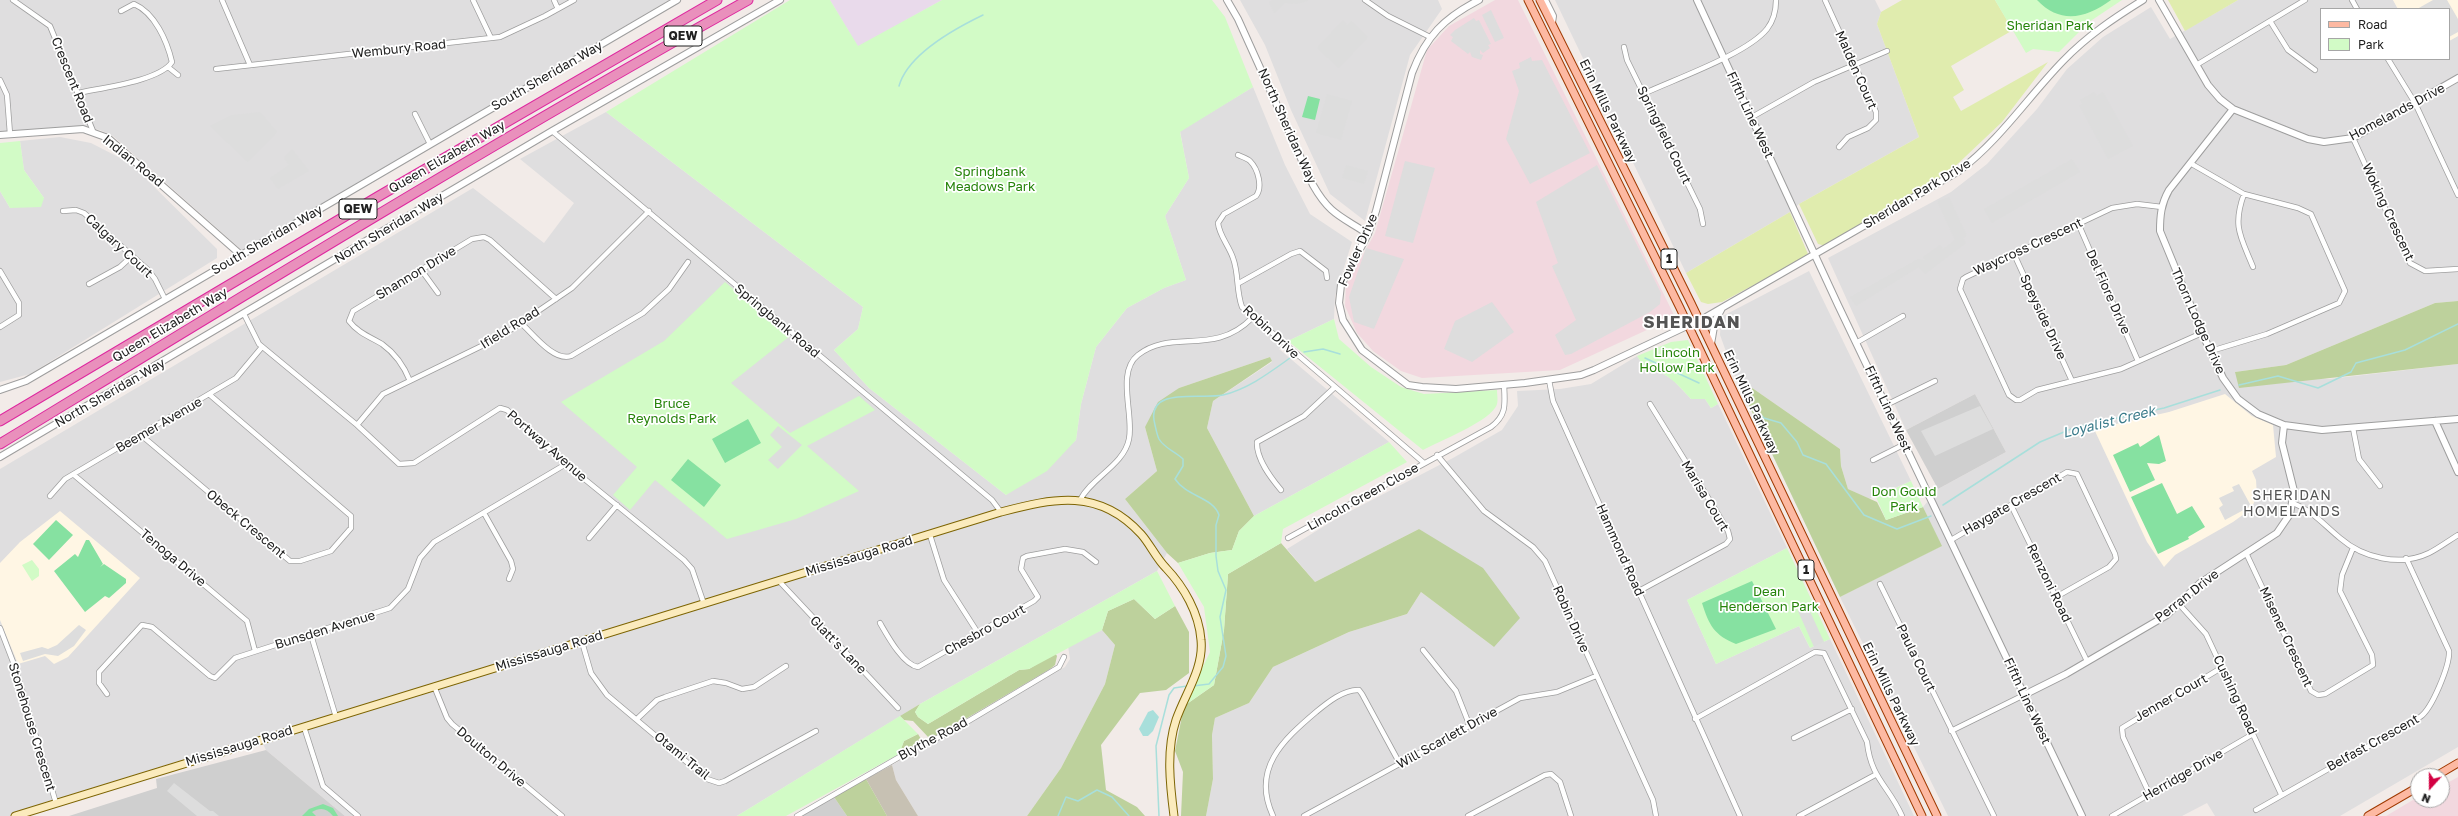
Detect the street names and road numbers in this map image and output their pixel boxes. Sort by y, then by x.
road number: QEW [664,26,702,46]
street label: Malden Court [1832,28,1880,112]
street label: Crescent Road [48,35,96,125]
street label: Wembury Road [351,36,447,62]
street label: South Sheridan Way [489,38,605,114]
street label: Erin Mills Parkway [1576,56,1640,166]
street label: North Sheridan Way [1254,66,1320,186]
street label: Fifth Line West [1723,69,1777,161]
street label: Homelands Drive [2346,80,2448,144]
street label: Springfield Court [1634,84,1694,186]
street label: Queen Elizabeth Way [386,117,508,197]
street label: Indian Road [99,132,167,190]
street label: Sheridan Park Drive [1860,156,1974,232]
street label: Woking Crescent [2359,161,2417,263]
street label: North Sheridan Way [332,189,446,267]
road number: QEW [339,199,377,219]
street label: South Sheridan Way [209,202,325,278]
street label: Calgary Court [82,211,156,281]
street label: Fowler Drive [1335,211,1381,289]
street label: Waycross Crescent [1971,215,2085,279]
street label: Shannon Drive [373,243,459,303]
street label: Del Fiore Drive [2082,247,2134,337]
road number: 1 [1661,249,1677,269]
street label: Thorn Lodge Drive [2168,266,2228,376]
street label: Speyside Drive [2016,272,2070,362]
street label: Springbank Road [731,281,823,361]
street label: Queen Elizabeth Way [110,284,230,366]
street label: Robin Drive [1240,302,1302,362]
street label: Ifield Road [477,304,543,352]
street label: Erin Mills Parkway [1720,347,1782,457]
street label: North Sheridan Way [52,355,168,431]
street label: Fifth Line West [1861,363,1915,455]
street label: Beemer Avenue [113,394,205,456]
street label: Portway Avenue [504,407,590,485]
street label: Marisa Court [1678,458,1732,534]
street label: Lincoln Green Close [1305,460,1421,534]
street label: Haygate Crescent [1960,469,2064,539]
street label: Obeck Crescent [203,486,289,562]
street label: Hammond Road [1593,502,1647,598]
street label: Tenoga Drive [137,526,209,590]
street label: Mississauga Road [803,532,915,580]
street label: Renzoni Road [2023,541,2075,625]
road number: 1 [1798,560,1814,580]
street label: Perran Drive [2152,566,2222,626]
street label: Robin Drive [1549,583,1593,655]
street label: Misener Crescent [2256,584,2316,690]
street label: Chesbro Court [942,601,1028,659]
street label: Bunsden Avenue [273,607,377,653]
street label: Glatt's Lane [807,613,869,677]
street label: Paula Court [1893,622,1939,694]
street label: Mississauga Road [493,627,605,675]
street label: Erin Mills Parkway [1859,639,1923,749]
street label: Cushing Road [2210,653,2260,737]
street label: Fifth Line West [2000,655,2054,747]
street label: Stonehouse Crescent [5,661,59,793]
street label: Jenner Court [2132,671,2210,725]
street label: Will Scarlett Drive [1394,704,1500,772]
street label: Belfast Crescent [2324,711,2422,775]
street label: Blythe Road [896,714,970,764]
street label: Mississauga Road [183,722,295,770]
street label: Doulton Drive [453,724,529,790]
street label: Otami Trail [651,729,713,783]
street label: Herridge Drive [2140,746,2226,804]

